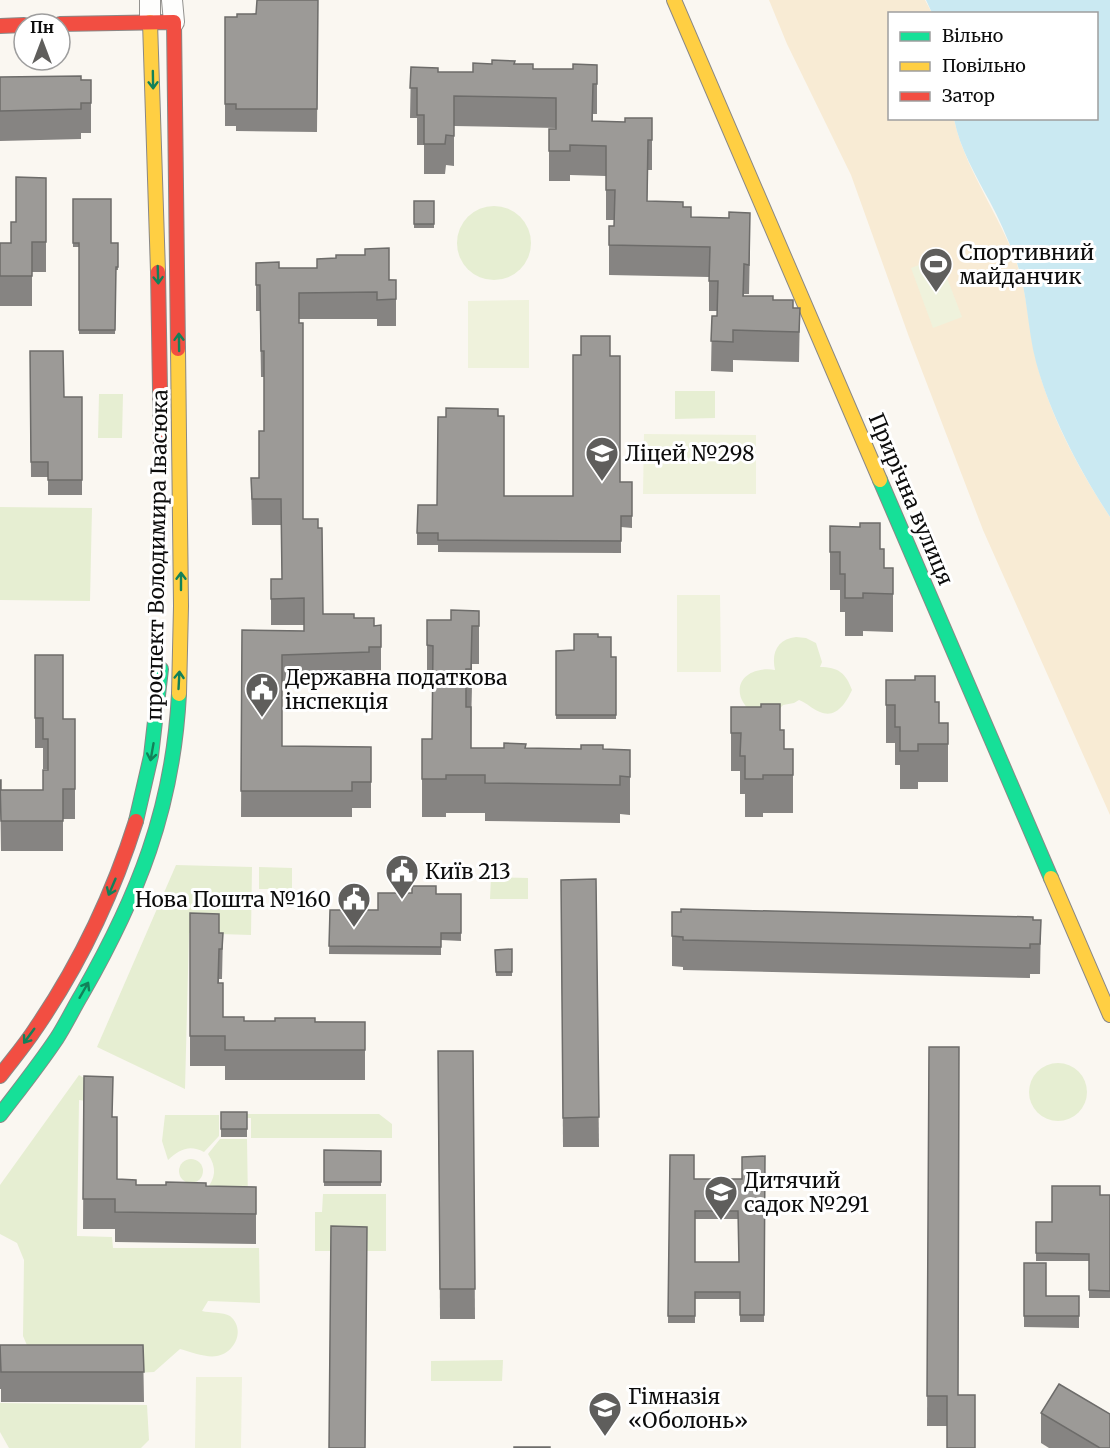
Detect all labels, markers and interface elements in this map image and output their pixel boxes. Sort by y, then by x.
north arrow [12,12,72,72]
legend [888,12,1098,120]
text: Пн [30,17,54,37]
text: Вільно [942,24,1003,47]
text: Повільно [942,54,1026,77]
one-way arrow [147,70,159,90]
text: Затор [942,84,995,107]
place label: Спортивний майданчик [959,239,1094,290]
sports icon: Спортивний майданчик [918,246,954,293]
one-way arrow [152,265,164,285]
one-way arrow [174,333,185,353]
street label: проспект Володимира Івасюка [141,389,173,721]
street label: Прирічна вулиця [863,409,959,589]
school or university icon: Ліцей №298 [584,435,620,482]
place label: Ліцей №298 [625,440,755,467]
one-way arrow [175,572,187,592]
place label: Державна податкова інспекція [285,664,508,715]
one-way arrow [174,670,185,690]
public building icon: Державна податкова інспекція [244,671,280,718]
one-way arrow [146,741,157,761]
public building icon: Київ 213 [384,853,420,900]
place label: Київ 213 [425,858,511,885]
one-way arrow [105,877,117,895]
public building icon: Нова Пошта №160 [336,881,372,928]
place label: Нова Пошта №160 [135,886,331,913]
one-way arrow [79,982,91,999]
one-way arrow [23,1028,36,1044]
place label: Дитячий садок №291 [744,1167,869,1218]
school or university icon: Дитячий садок №291 [703,1174,739,1221]
place label: Гімназія «Оболонь» [628,1383,748,1434]
school or university icon: Гімназія «Оболонь» [587,1390,623,1437]

